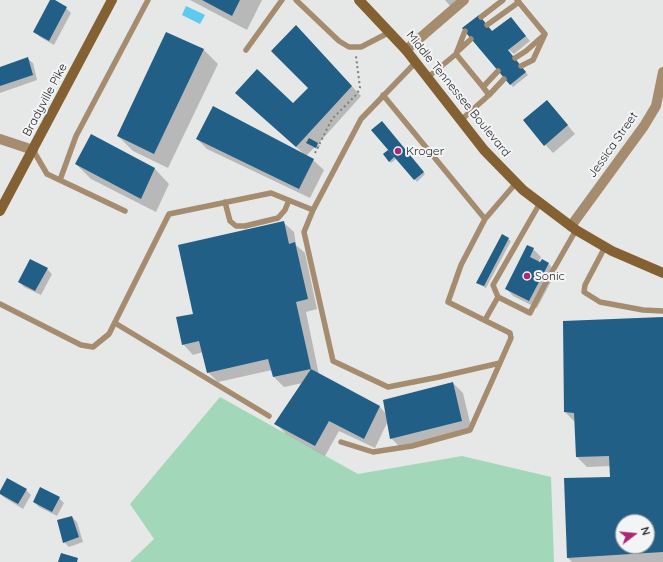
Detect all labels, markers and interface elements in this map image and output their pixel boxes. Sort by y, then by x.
street label: Middle Tennessee Boulevard [403,28,513,160]
street label: Bradyville Pike [20,61,70,139]
street label: Jessica Street [585,109,641,181]
place label: Kroger [406,144,444,158]
marker: Kroger [393,146,403,156]
place label: Sonic [535,269,565,283]
marker: Sonic [522,271,532,281]
north arrow [615,514,655,554]
text: N [638,525,653,537]

